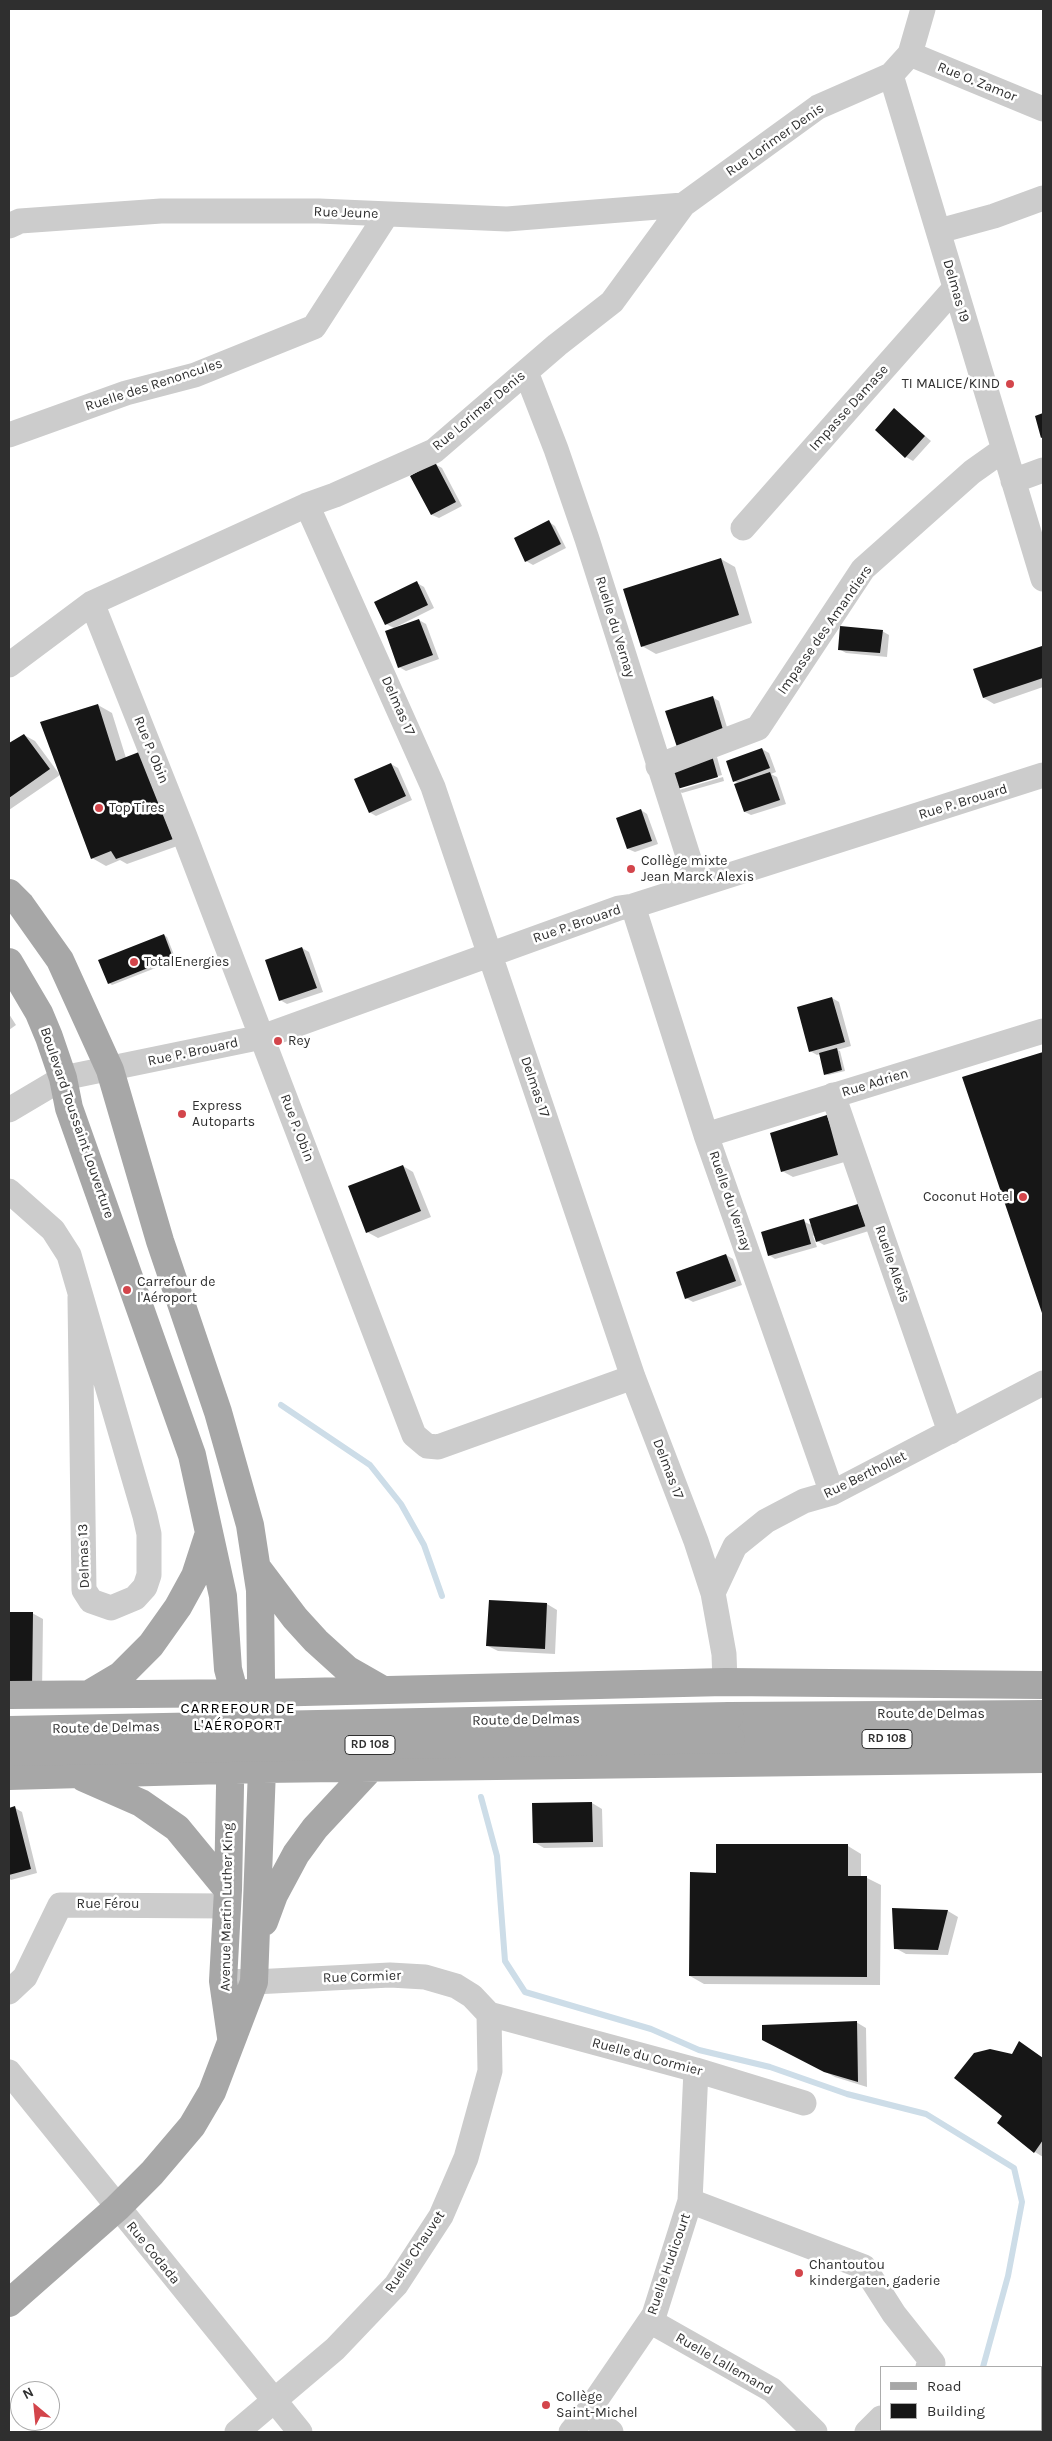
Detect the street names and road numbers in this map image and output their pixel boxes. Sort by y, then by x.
street label: Rue O. Zamor [935,58,1019,106]
street label: Rue Lorimer Denis [723,100,827,180]
street label: Rue Jeune [313,203,379,223]
street label: Delmas 19 [939,258,973,324]
street label: Ruelle des Renoncules [83,355,225,415]
street label: Impasse Damase [806,361,892,455]
street label: Rue Lorimer Denis [429,367,529,455]
street label: Impasse des Amandiers [774,562,876,698]
street label: Ruelle du Vernay [592,574,638,680]
street label: Delmas 17 [378,674,418,738]
street label: Rue P. Obin [130,714,172,786]
street label: Rue P. Brouard [917,781,1009,823]
street label: Rue P. Brouard [531,901,623,947]
street label: Boulevard Toussaint Louverture [36,1025,118,1221]
street label: Rue P. Brouard [146,1034,240,1070]
street label: Delmas 17 [517,1054,553,1120]
street label: Rue Adrien [840,1065,910,1101]
street label: Rue P. Obin [276,1092,318,1164]
street label: Ruelle du Vernay [705,1149,755,1253]
street label: Ruelle Alexis [871,1223,913,1305]
street label: Delmas 17 [649,1437,687,1501]
street label: Rue Berthollet [821,1448,909,1502]
street label: Delmas 13 [74,1523,94,1589]
street label: Route de Delmas [877,1706,985,1722]
street label: Route de Delmas [472,1711,580,1729]
street label: Route de Delmas [52,1719,160,1737]
road number: RD 108 [862,1730,912,1748]
road number: RD 108 [345,1736,395,1754]
street label: Avenue Martin Luther King [217,1823,237,1991]
street label: Rue Férou [77,1896,139,1912]
street label: Rue Cormier [323,1967,401,1987]
street label: Ruelle du Cormier [590,2034,704,2080]
street label: Ruelle Chauvet [381,2208,449,2296]
street label: Ruelle Hudicourt [644,2211,694,2317]
street label: Rue Codada [123,2218,183,2288]
street label: Ruelle Lallemand [672,2329,776,2399]

